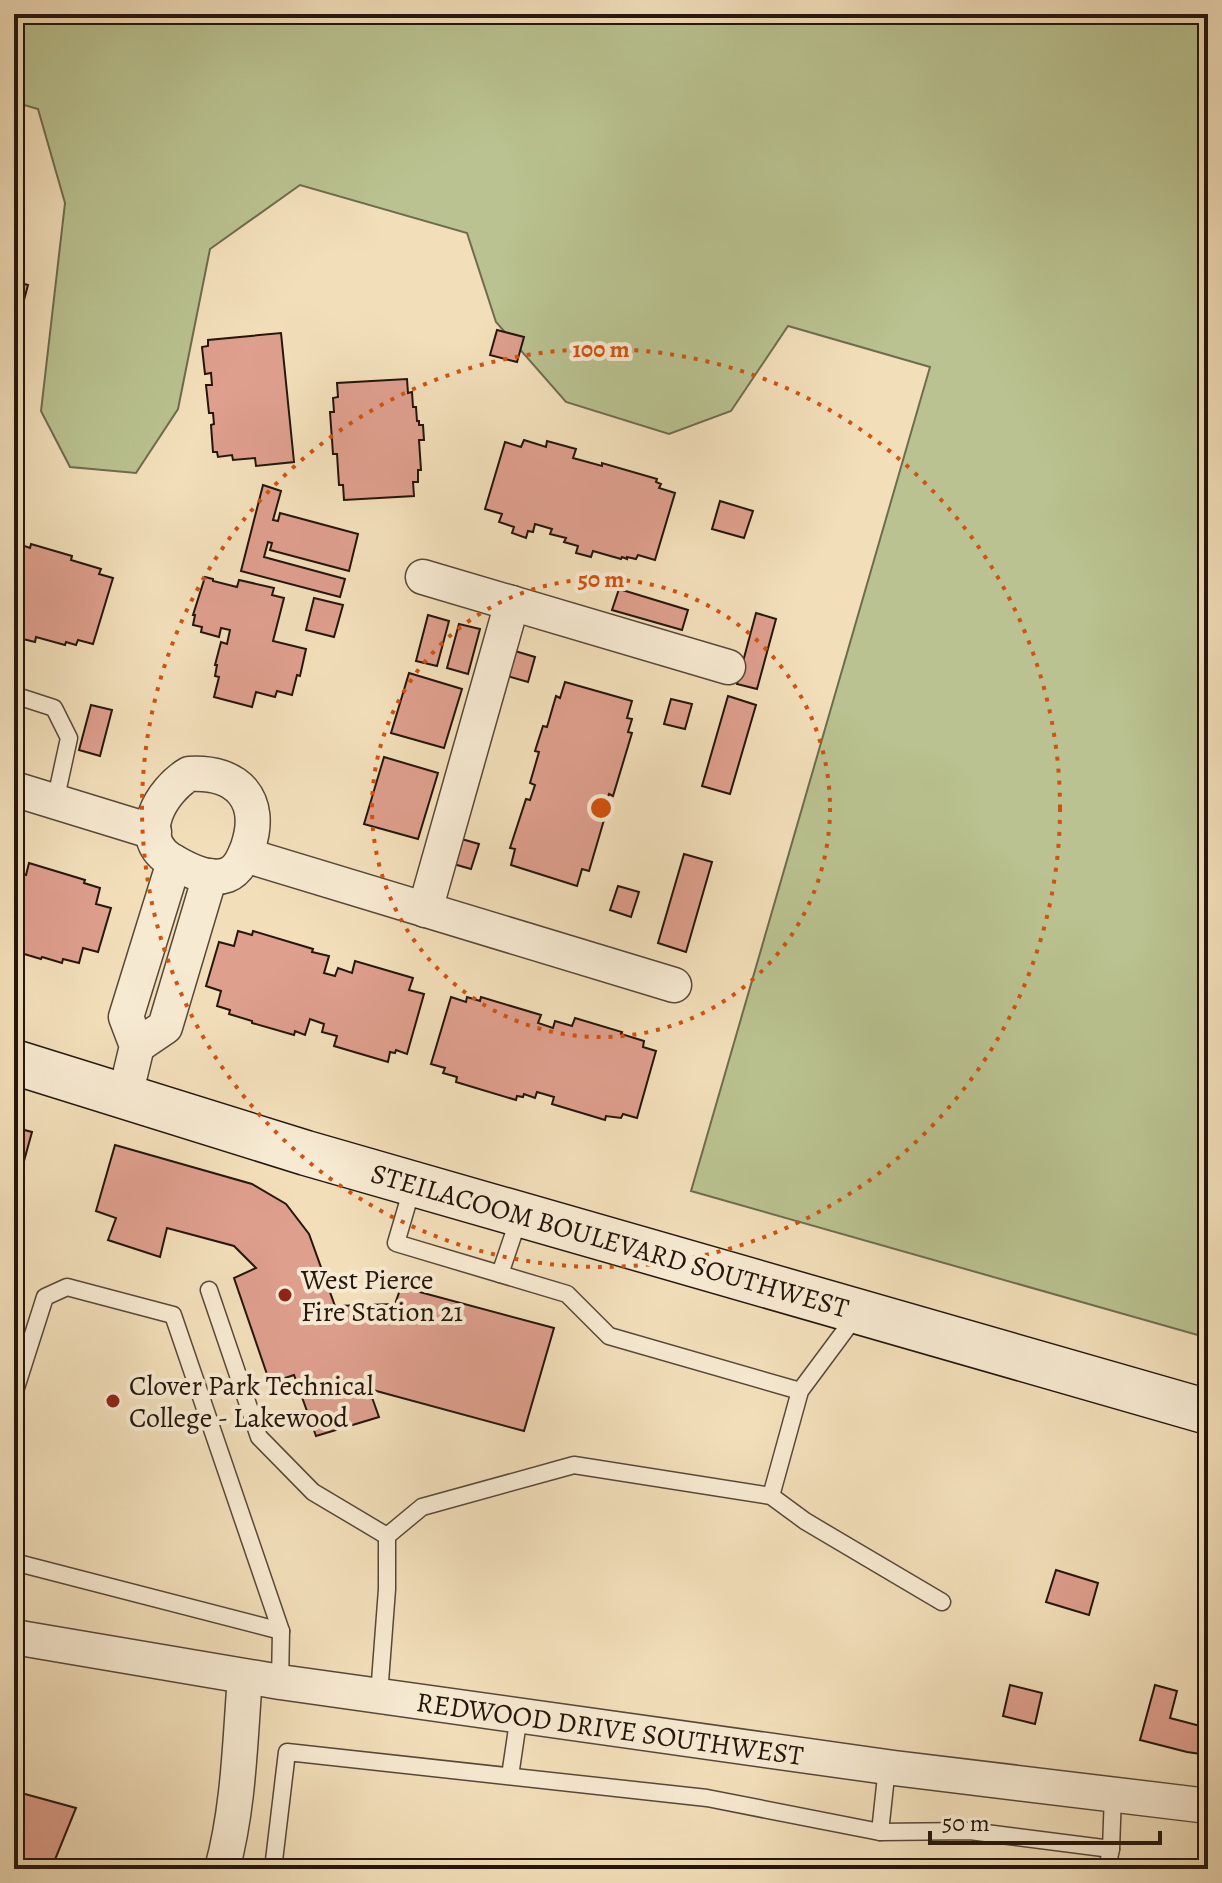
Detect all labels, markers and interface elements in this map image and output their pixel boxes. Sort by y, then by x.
text: 100 m [572,333,630,365]
text: 50 m [578,563,624,595]
centre of rings [587,794,615,822]
street label: STEILACOOM BOULEVARD SOUTHWEST [366,1154,853,1327]
place label: West Pierce Fire Station 21 [300,1261,463,1331]
marker: West Pierce Fire Station 21 [276,1286,294,1304]
place label: Clover Park Technical College - Lakewood [129,1367,374,1437]
marker: Clover Park Technical College - Lakewood [104,1392,122,1410]
street label: REDWOOD DRIVE SOUTHWEST [414,1683,806,1775]
scale bar [930,1795,1160,1845]
text: 50 m [942,1807,990,1839]

